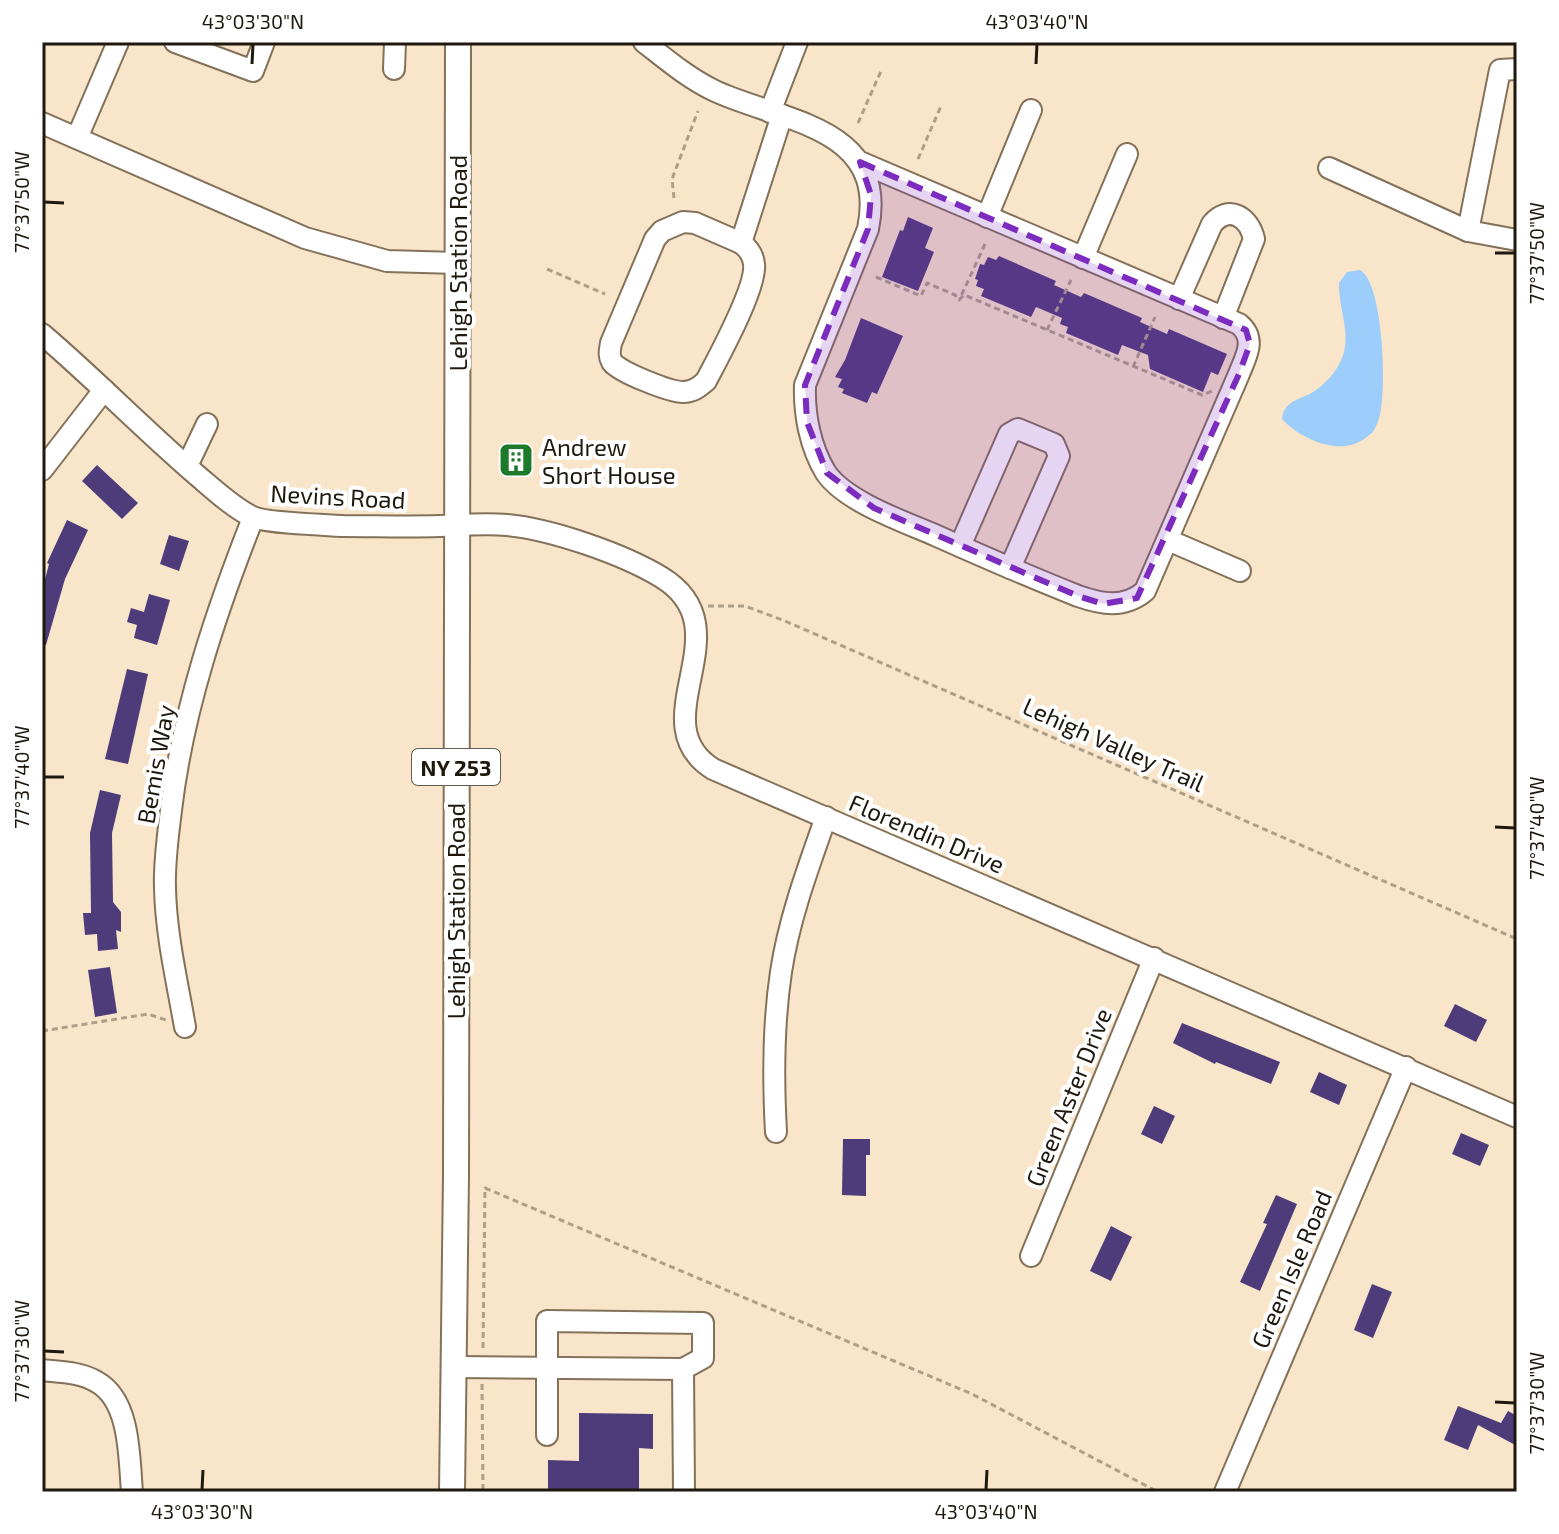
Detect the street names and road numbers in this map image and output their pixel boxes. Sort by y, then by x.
street label: Lehigh Station Road [443,155,472,371]
street label: Nevins Road [270,478,406,514]
street label: Lehigh Valley Trail [1019,691,1209,797]
street label: Bemis Way [130,702,180,826]
road number: NY 253 [412,749,500,785]
street label: Florendin Drive [845,787,1009,879]
street label: Lehigh Station Road [441,803,470,1019]
street label: Green Aster Drive [1019,1004,1117,1190]
street label: Green Isle Road [1245,1186,1337,1352]

